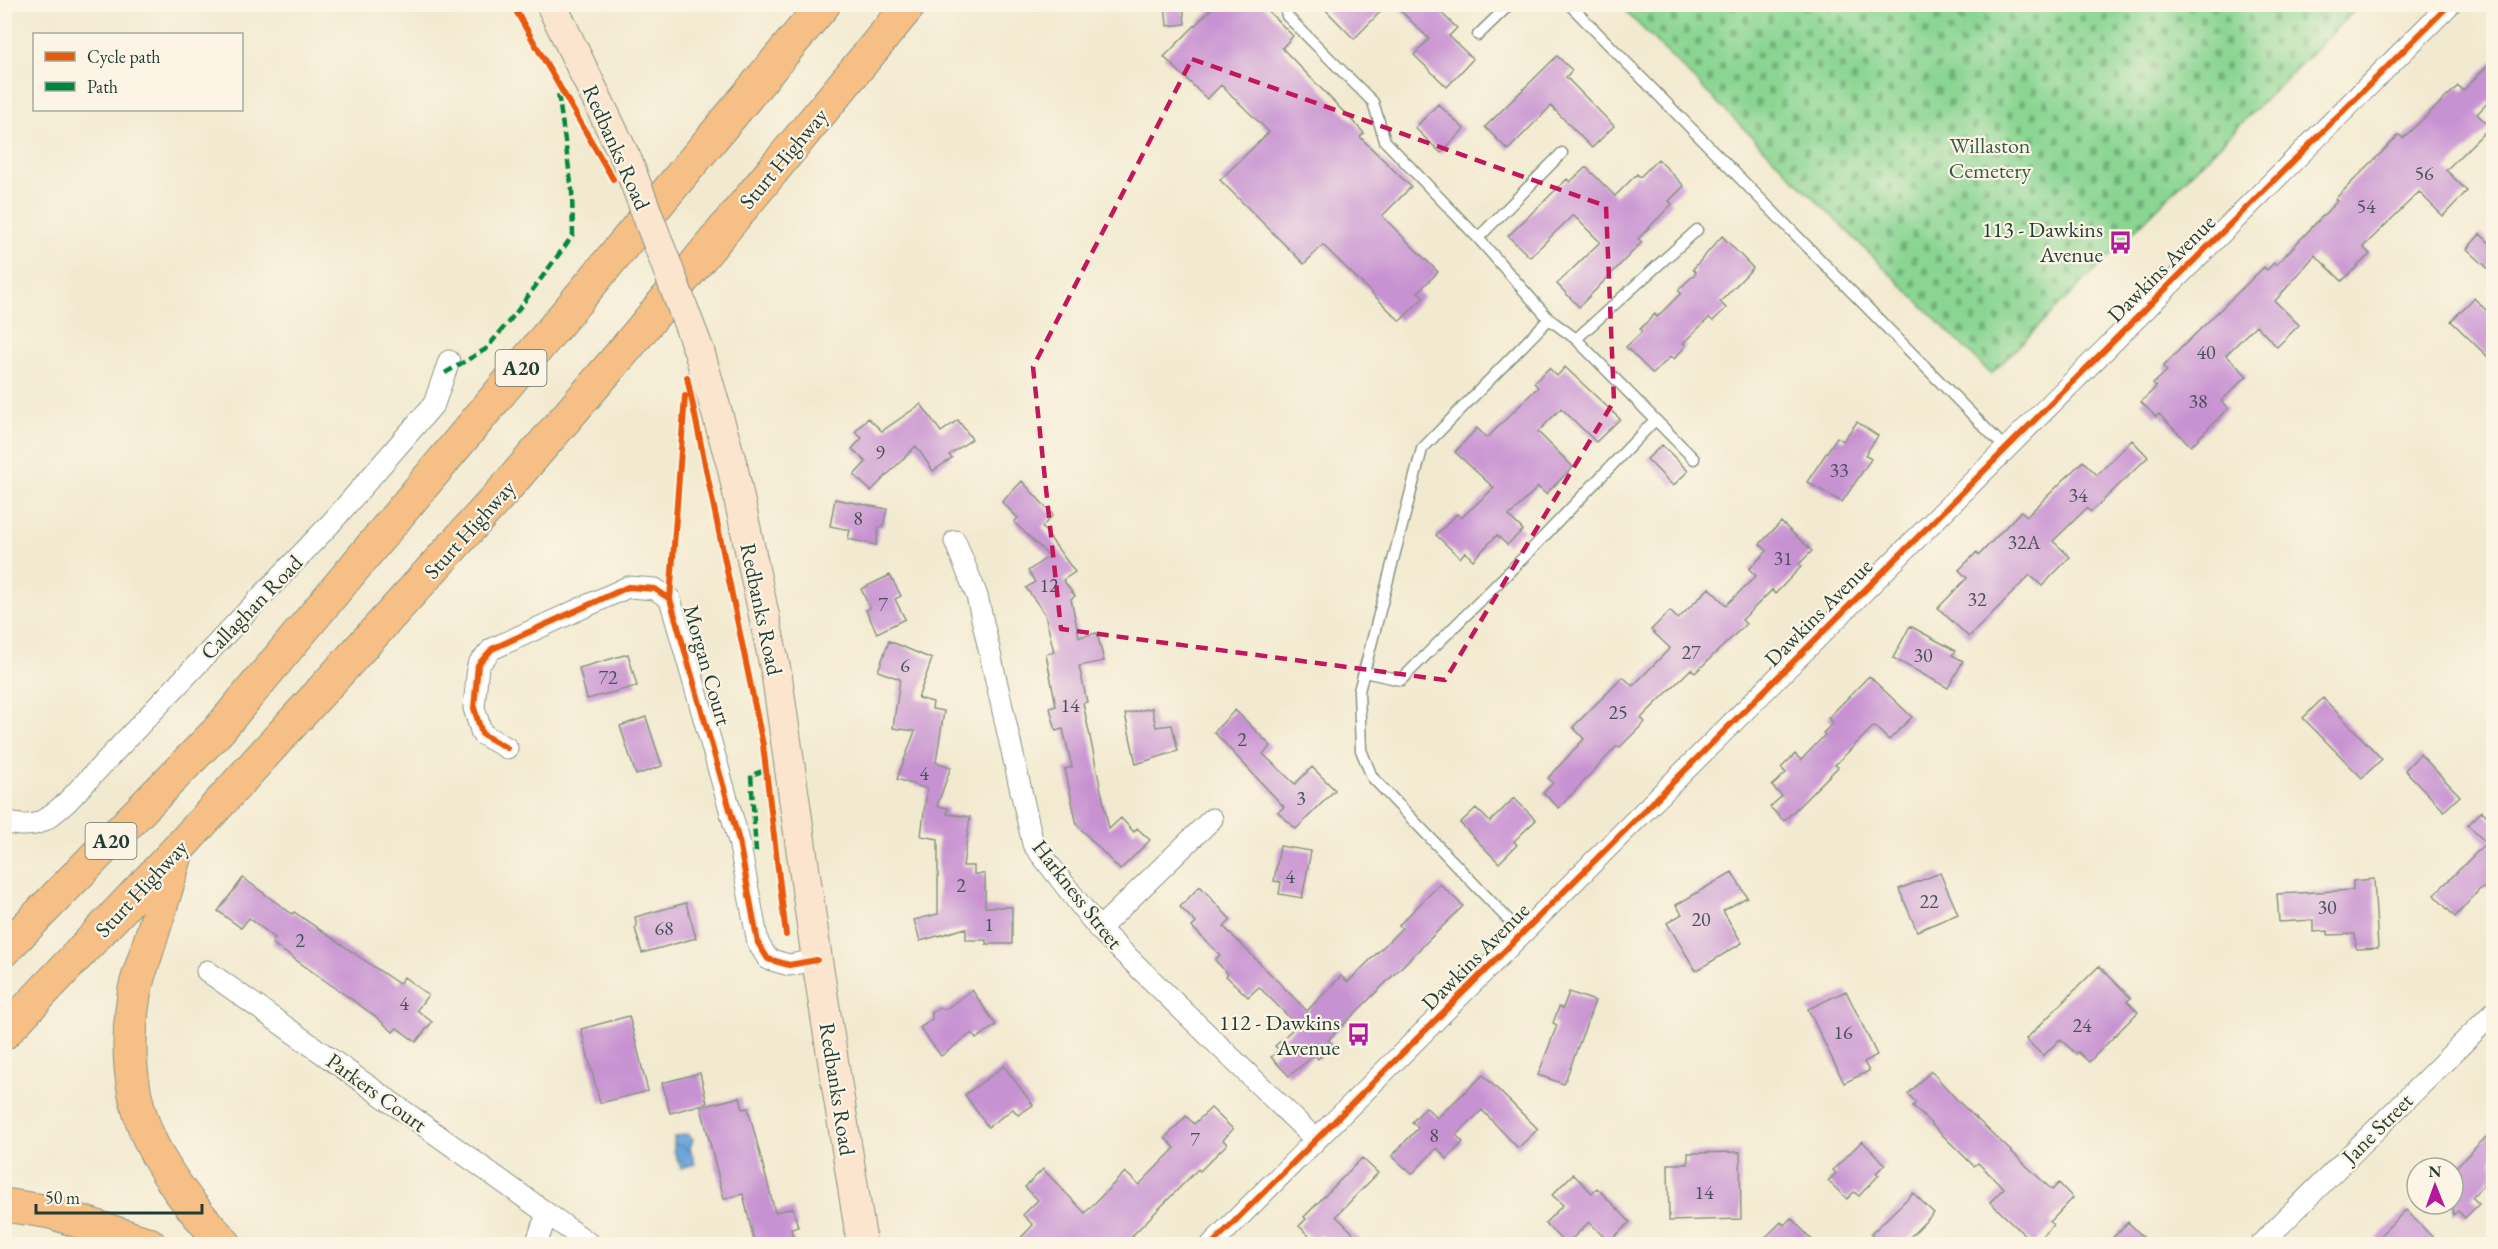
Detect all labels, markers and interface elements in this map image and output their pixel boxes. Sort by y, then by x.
legend [33,33,243,111]
text: Cycle path [87,45,161,68]
text: Path [87,75,118,98]
street label: Redbanks Road [576,80,657,215]
street label: Sturt Highway [732,101,835,215]
park label: Willaston Cemetery [1949,131,2032,185]
house number: 56 [2414,160,2434,186]
house number: 54 [2356,193,2376,219]
street label: Dawkins Avenue [2101,208,2222,329]
place label: 113 - Dawkins Avenue [1982,215,2103,269]
bus stop icon: 113 - Dawkins Avenue [2108,229,2134,255]
house number: 40 [2196,339,2216,365]
road number: A20 [496,350,546,386]
house number: 38 [2188,388,2208,414]
house number: 9 [875,439,885,465]
house number: 33 [1829,457,1849,483]
street label: Sturt Highway [417,473,522,585]
house number: 34 [2068,482,2088,508]
house number: 8 [853,505,863,531]
house number: 32A [2007,529,2041,555]
street label: Redbanks Road [733,540,790,679]
house number: 31 [1773,545,1793,571]
street label: Callaghan Road [194,548,309,666]
street label: Dawkins Avenue [1758,552,1879,673]
house number: 12 [1039,572,1059,598]
house number: 32 [1967,586,1987,612]
house number: 7 [878,591,888,617]
street label: Morgan Court [676,601,739,729]
house number: 27 [1681,639,1701,665]
house number: 30 [1913,642,1933,668]
house number: 6 [900,652,910,678]
house number: 72 [598,664,618,690]
house number: 14 [1060,692,1080,718]
house number: 25 [1608,699,1628,725]
house number: 2 [1237,726,1247,752]
house number: 4 [919,760,929,786]
house number: 3 [1296,785,1306,811]
road number: A20 [86,823,136,859]
street label: Sturt Highway [89,833,194,944]
street label: Harkness Street [1026,834,1130,955]
house number: 4 [1285,863,1295,889]
house number: 2 [956,872,966,898]
house number: 22 [1919,888,1939,914]
house number: 30 [2317,894,2337,920]
street label: Dawkins Avenue [1415,896,1536,1017]
house number: 20 [1691,906,1711,932]
house number: 1 [984,911,994,937]
house number: 68 [654,915,674,941]
house number: 2 [295,927,305,953]
house number: 4 [399,990,409,1016]
place label: 112 - Dawkins Avenue [1219,1008,1340,1062]
house number: 24 [2072,1012,2092,1038]
house number: 16 [1833,1019,1853,1045]
street label: Redbanks Road [813,1020,862,1159]
bus stop icon: 112 - Dawkins Avenue [1345,1022,1371,1048]
street label: Parkers Court [321,1046,433,1139]
street label: Jane Street [2334,1087,2419,1172]
house number: 8 [1429,1122,1439,1148]
house number: 7 [1190,1126,1200,1152]
north arrow [2405,1156,2465,1216]
text: N [2428,1161,2441,1182]
scale bar [36,1177,202,1215]
house number: 14 [1694,1179,1714,1205]
text: 50 m [45,1186,80,1209]

